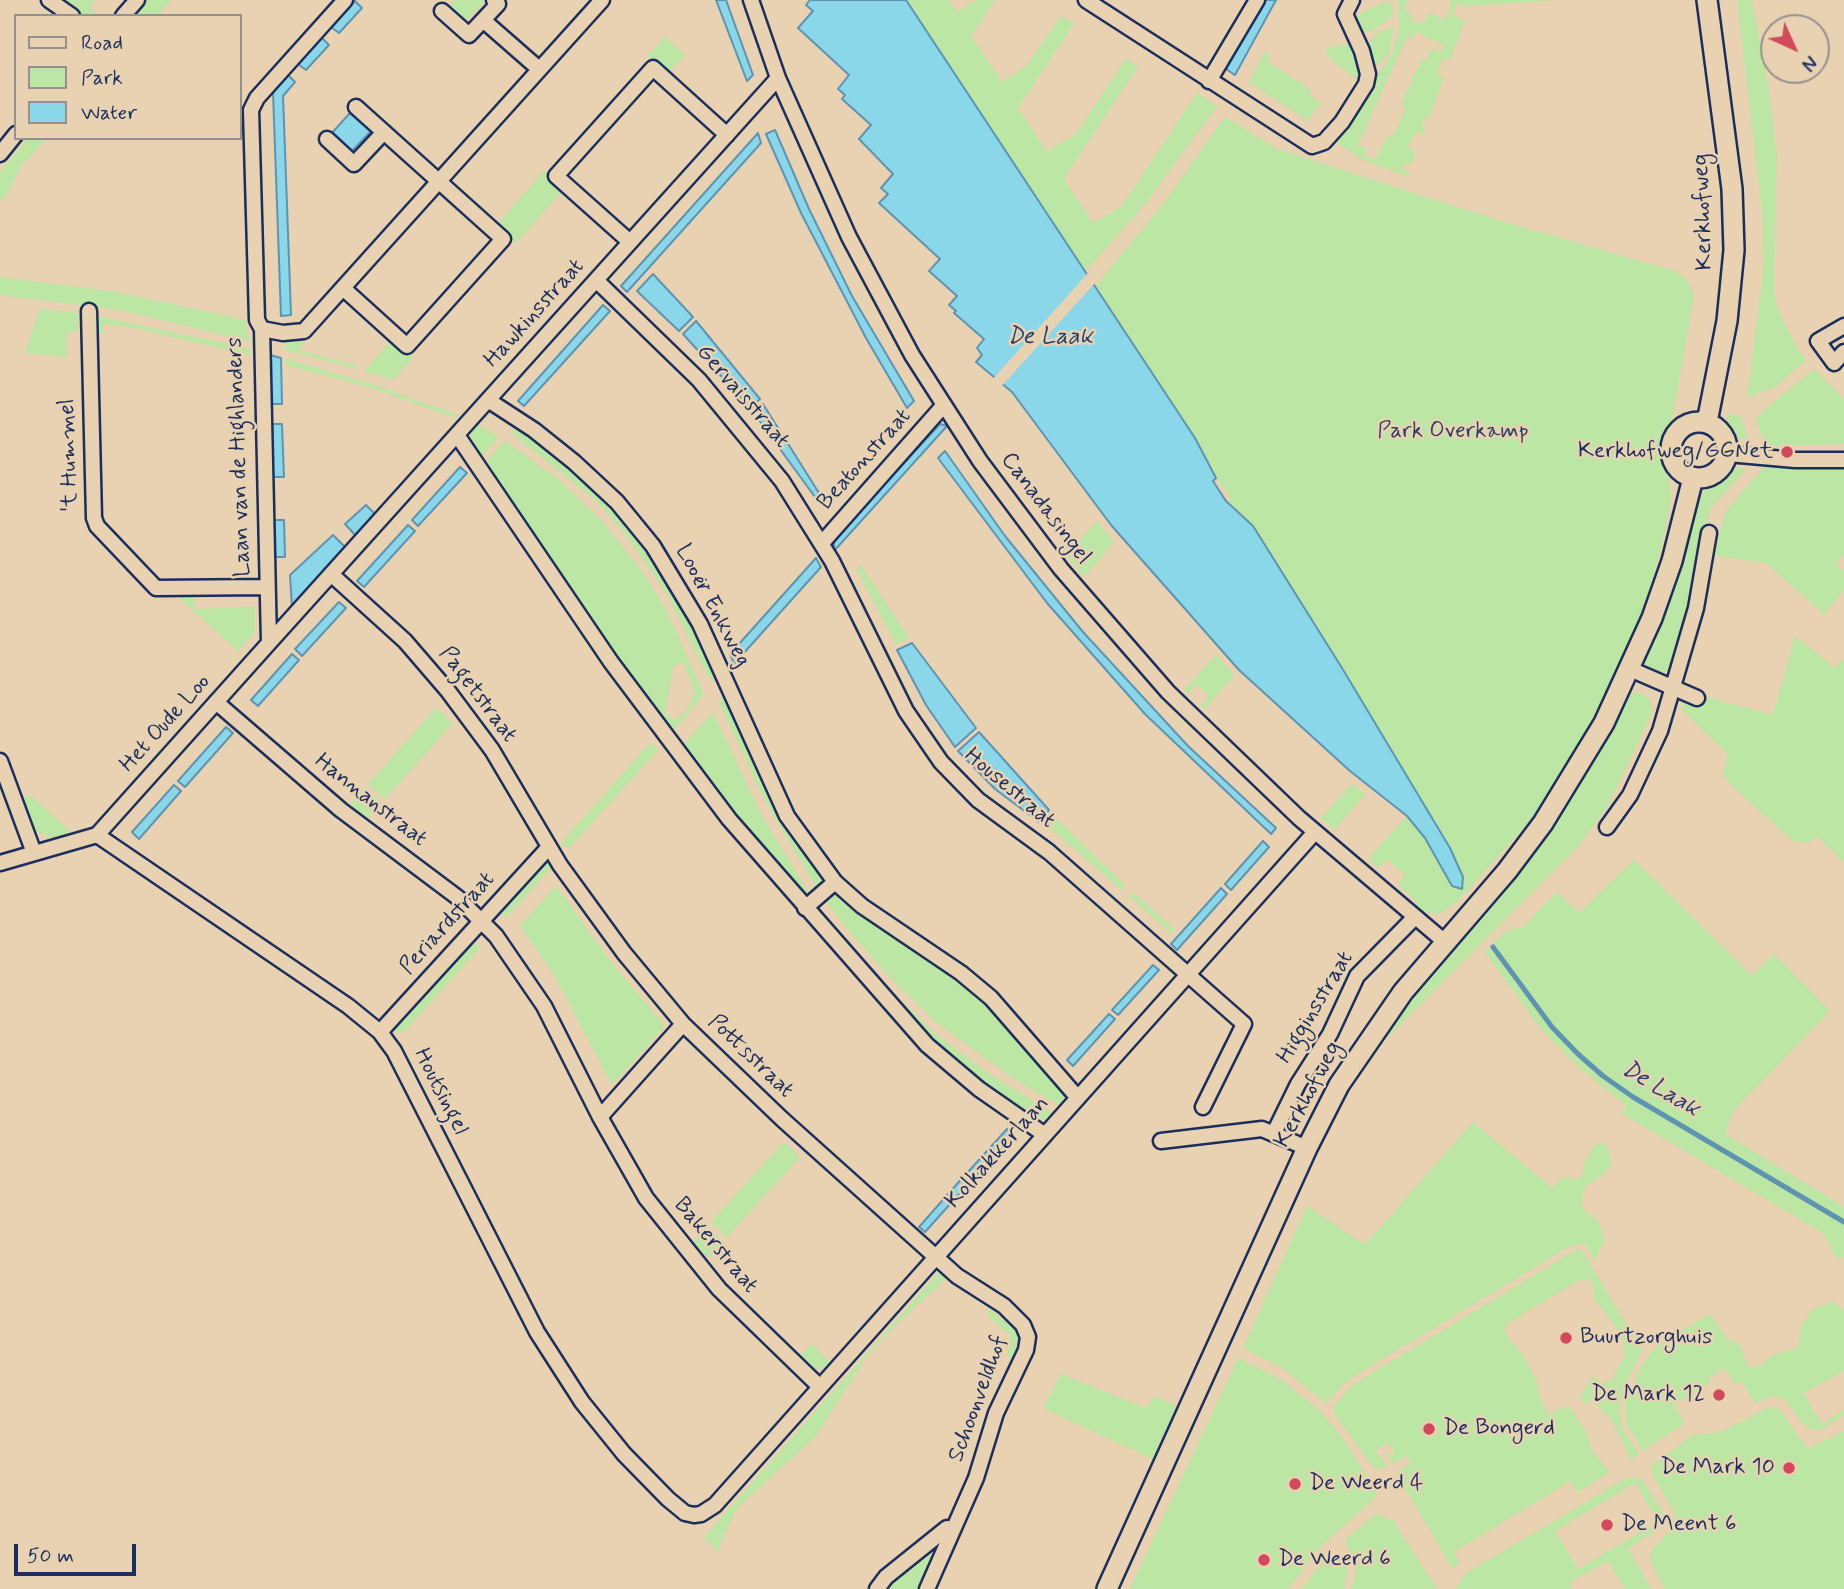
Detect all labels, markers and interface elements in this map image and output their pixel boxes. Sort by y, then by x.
legend [14,14,242,140]
north arrow [1760,14,1830,84]
text: Road [81,29,123,57]
text: N [1795,49,1822,76]
text: Park [81,64,123,92]
text: Water [81,99,137,127]
street label: Kerkhofweg [1688,153,1720,271]
street label: Hawkinsstraat [479,254,591,374]
water label: De Laak [1007,324,1093,352]
street label: Laan van de Highlanders [222,337,258,577]
street label: Gervaisstraat [689,339,795,455]
street label: 't Hummel [54,398,86,512]
street label: Beatonstraat [812,404,918,516]
park label: Park Overkamp [1377,418,1529,446]
place label: Kerkhofweg/GGNet [1578,438,1773,466]
marker: Kerkhofweg/GGNet [1779,444,1795,460]
street label: Canadasingel [994,447,1096,571]
street label: Looër Enkweg [668,540,756,672]
street label: Pagetstraat [432,642,522,748]
street label: Het Oude Loo [115,669,217,779]
street label: Housestraat [958,743,1060,835]
street label: Hannanstraat [308,748,432,854]
street label: Periardstraat [395,867,501,981]
street label: Higginsstraat [1272,947,1360,1069]
street label: Pottsstraat [701,1009,799,1105]
street label: Kerkhofweg [1269,1037,1349,1153]
street label: Houtsingel [406,1044,474,1140]
water label: De Laak [1616,1056,1704,1124]
street label: Kolkakkerlaan [940,1091,1056,1215]
street label: Bakerstraat [667,1192,763,1300]
place label: Buurtzorghuis [1580,1324,1713,1352]
marker: Buurtzorghuis [1558,1330,1574,1346]
street label: Schoonveldhof [943,1332,1015,1466]
place label: De Mark 12 [1591,1381,1705,1409]
marker: De Mark 12 [1711,1387,1727,1403]
place label: De Bongerd [1443,1415,1555,1443]
marker: De Bongerd [1421,1421,1437,1437]
place label: De Mark 10 [1660,1454,1775,1482]
marker: De Mark 10 [1781,1460,1797,1476]
place label: De Weerd 4 [1309,1470,1423,1498]
marker: De Weerd 4 [1287,1476,1303,1492]
place label: De Meent 6 [1621,1511,1737,1539]
marker: De Meent 6 [1599,1517,1615,1533]
scale bar [18,1530,140,1574]
text: 50 m [27,1542,74,1570]
place label: De Weerd 6 [1278,1546,1391,1574]
marker: De Weerd 6 [1256,1552,1272,1568]

